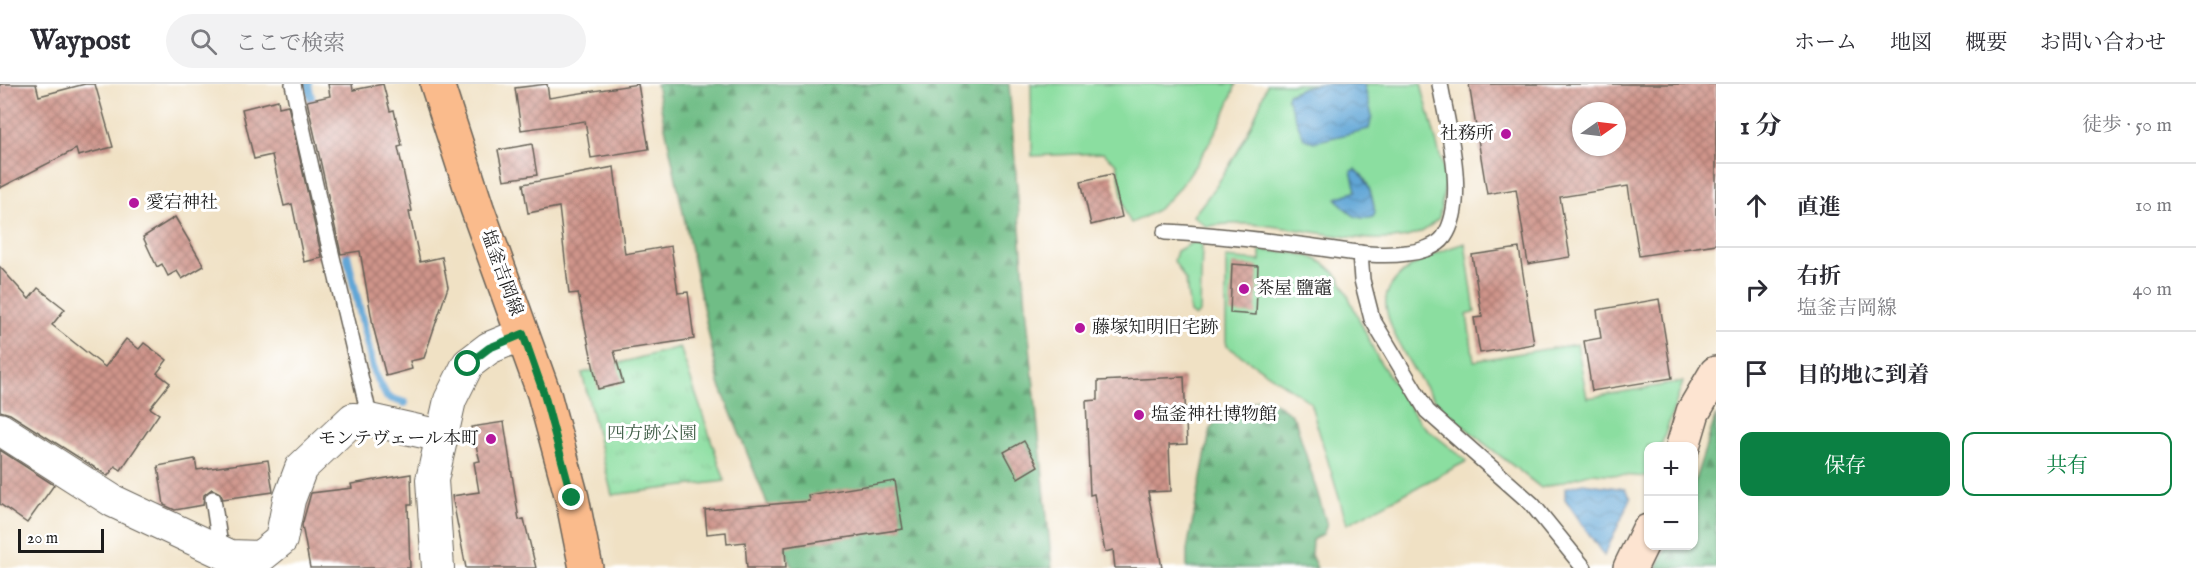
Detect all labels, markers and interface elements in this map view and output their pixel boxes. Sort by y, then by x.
search box [166,14,586,68]
text: Waypost [30,24,130,59]
icon: search [187,25,220,58]
text: ここで検索 [235,30,345,58]
text: ホーム [1794,30,1857,57]
text: 地図 [1890,30,1932,57]
text: 概要 [1965,30,2007,57]
text: お問い合わせ [2040,30,2166,57]
north arrow [1572,102,1626,156]
text: 1 分 [1740,110,1781,143]
text: 徒歩 · 50 m [2082,113,2172,138]
place label: 社務所 [1440,123,1494,146]
marker: 社務所 [1499,127,1513,141]
icon: ahead [1740,189,1773,222]
place label: 愛宕神社 [146,192,218,215]
text: 10 m [2135,193,2172,218]
text: 直進 [1797,194,1841,222]
marker: 愛宕神社 [127,196,141,210]
street label: 塩釜吉岡線 [475,227,527,319]
text: 右折 [1797,263,1841,291]
icon: right [1740,273,1773,306]
text: 40 m [2133,277,2172,302]
place label: 茶屋 鹽竈 [1256,278,1332,301]
marker: 茶屋 鹽竈 [1237,282,1251,296]
text: 塩釜吉岡線 [1797,296,1897,321]
place label: 藤塚知明旧宅跡 [1092,317,1218,340]
marker: 藤塚知明旧宅跡 [1073,321,1087,335]
route start [454,350,480,376]
icon: arrive [1740,357,1773,390]
text: 目的地に到着 [1797,362,1929,390]
place label: 塩釜神社博物館 [1151,404,1277,427]
marker: 塩釜神社博物館 [1132,408,1146,422]
park label: 四方跡公園 [607,423,697,446]
place label: モンテヴェール本町 [318,428,479,451]
marker: モンテヴェール本町 [484,432,498,446]
button: 保存 [1740,432,1950,496]
button: 共有 [1962,432,2172,496]
map controls [1644,442,1698,550]
button: + [1644,442,1698,496]
route end [558,484,584,510]
button: − [1644,496,1698,550]
scale bar [18,526,104,554]
text: 20 m [27,529,58,549]

